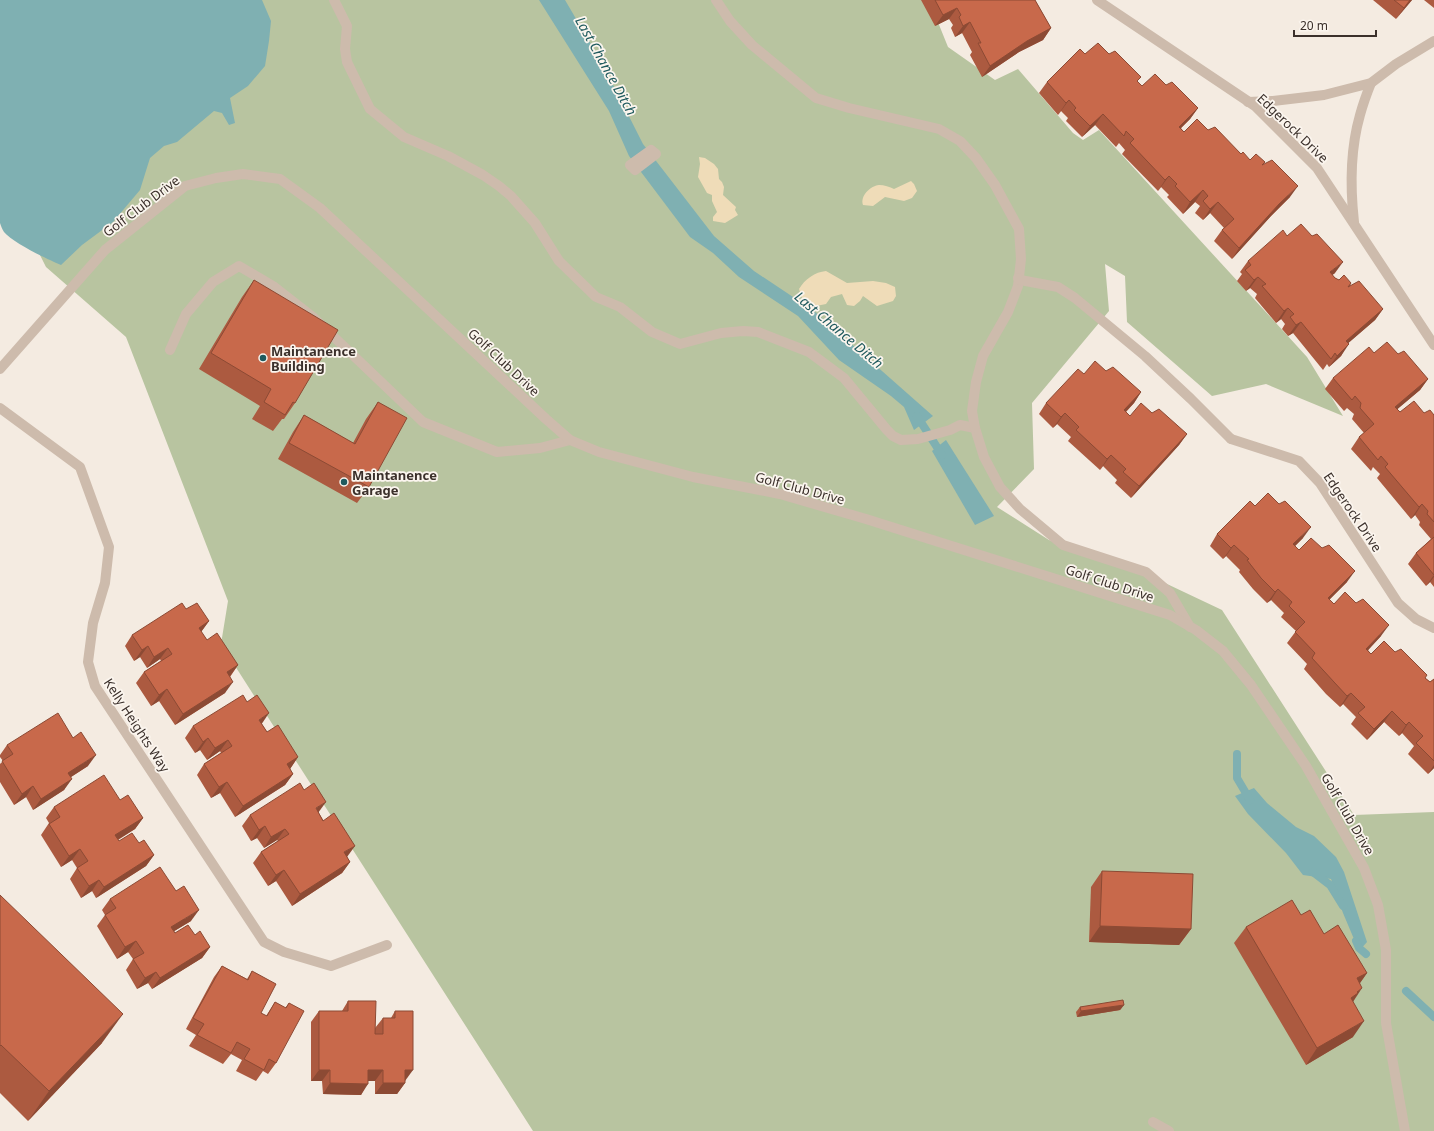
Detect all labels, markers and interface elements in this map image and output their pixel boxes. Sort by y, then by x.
scale bar [1294,12,1376,38]
water label: Last Chance Ditch [571,13,642,119]
text: 20 m [1300,17,1328,34]
street label: Edgerock Drive [1254,89,1332,167]
street label: Golf Club Drive [99,171,183,241]
water label: Last Chance Ditch [791,287,888,372]
street label: Golf Club Drive [464,324,544,400]
place label: Maintanence Building [271,342,356,375]
marker: Maintanence Building [258,353,268,363]
place label: Maintanence Garage [352,466,437,499]
street label: Golf Club Drive [753,467,847,509]
street label: Edgerock Drive [1320,469,1386,555]
marker: Maintanence Garage [339,477,349,487]
street label: Golf Club Drive [1064,560,1156,606]
street label: Kelly Heights Way [100,675,174,776]
street label: Golf Club Drive [1317,770,1379,858]

